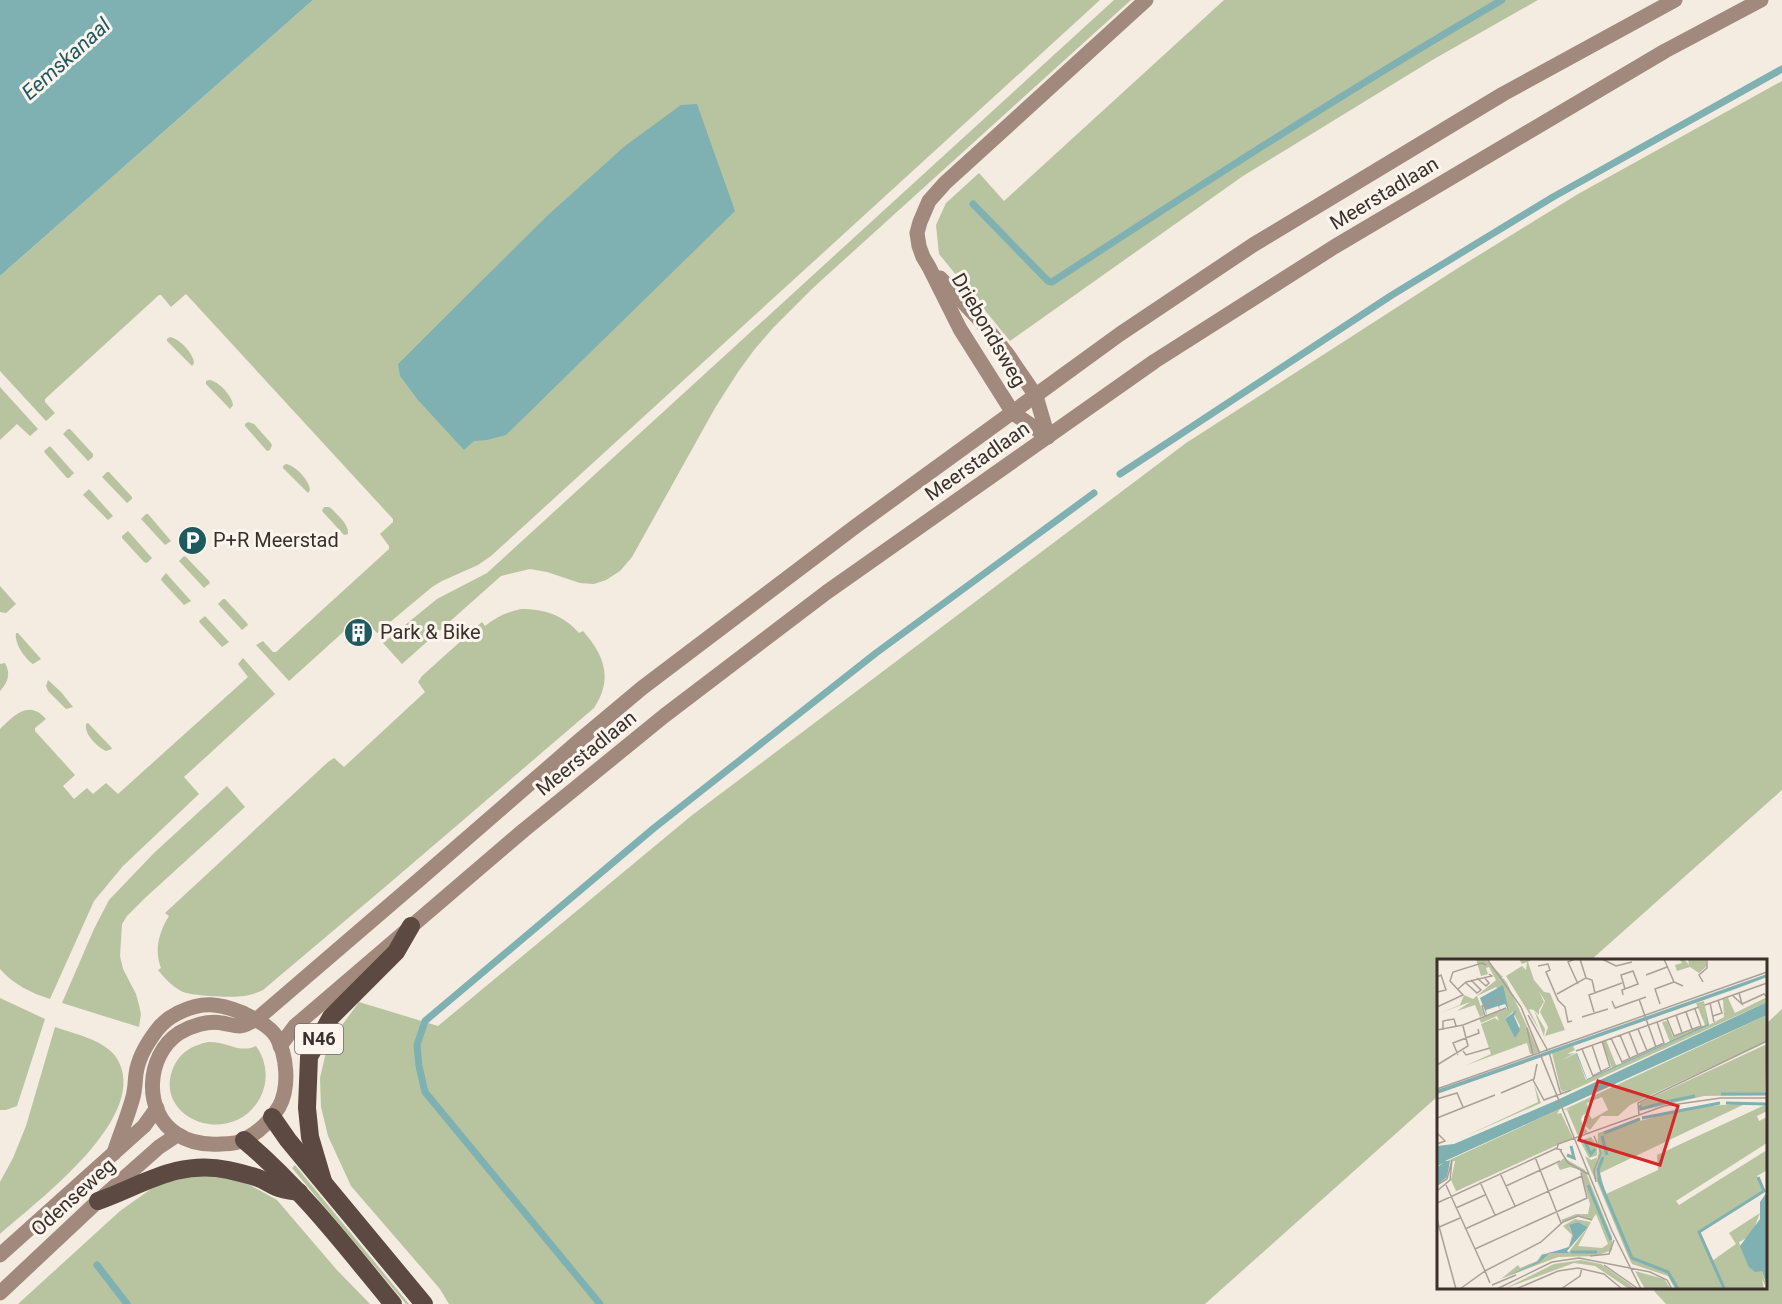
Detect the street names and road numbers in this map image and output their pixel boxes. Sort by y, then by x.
street label: Meerstadlaan [1325,151,1443,235]
street label: Driebondsweg [947,269,1031,391]
street label: Meerstadlaan [920,416,1034,506]
street label: Meerstadlaan [531,705,641,801]
road number: N46 [295,1024,343,1054]
street label: Odenseweg [26,1153,120,1241]

